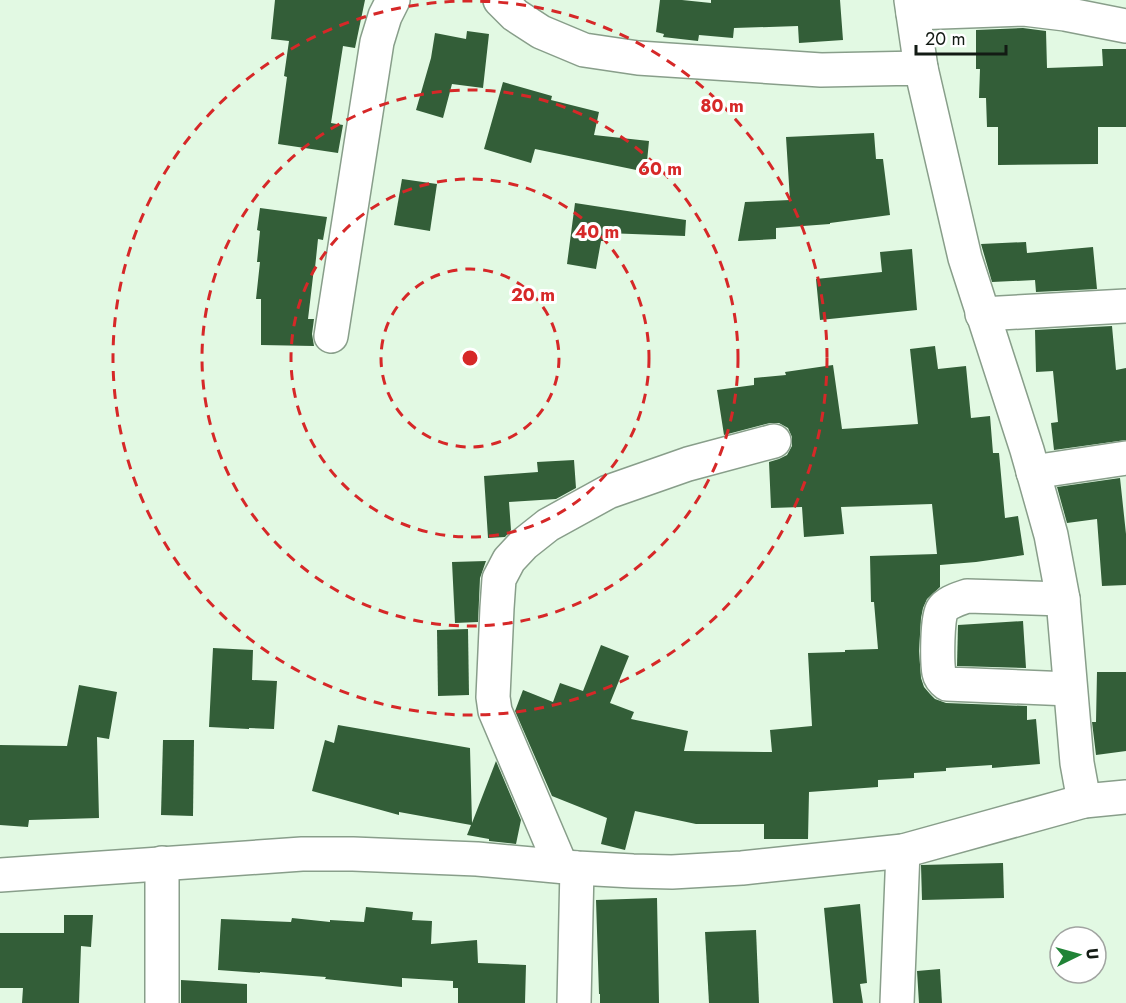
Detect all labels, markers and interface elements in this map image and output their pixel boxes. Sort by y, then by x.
scale bar [916,18,1006,56]
text: 20 m [925,26,965,52]
text: 80 m [700,93,744,119]
text: 60 m [638,156,682,182]
text: 40 m [575,219,619,245]
text: 20 m [511,282,555,308]
centre of rings [460,348,480,368]
north arrow [1048,925,1108,985]
text: U [1080,947,1104,960]

